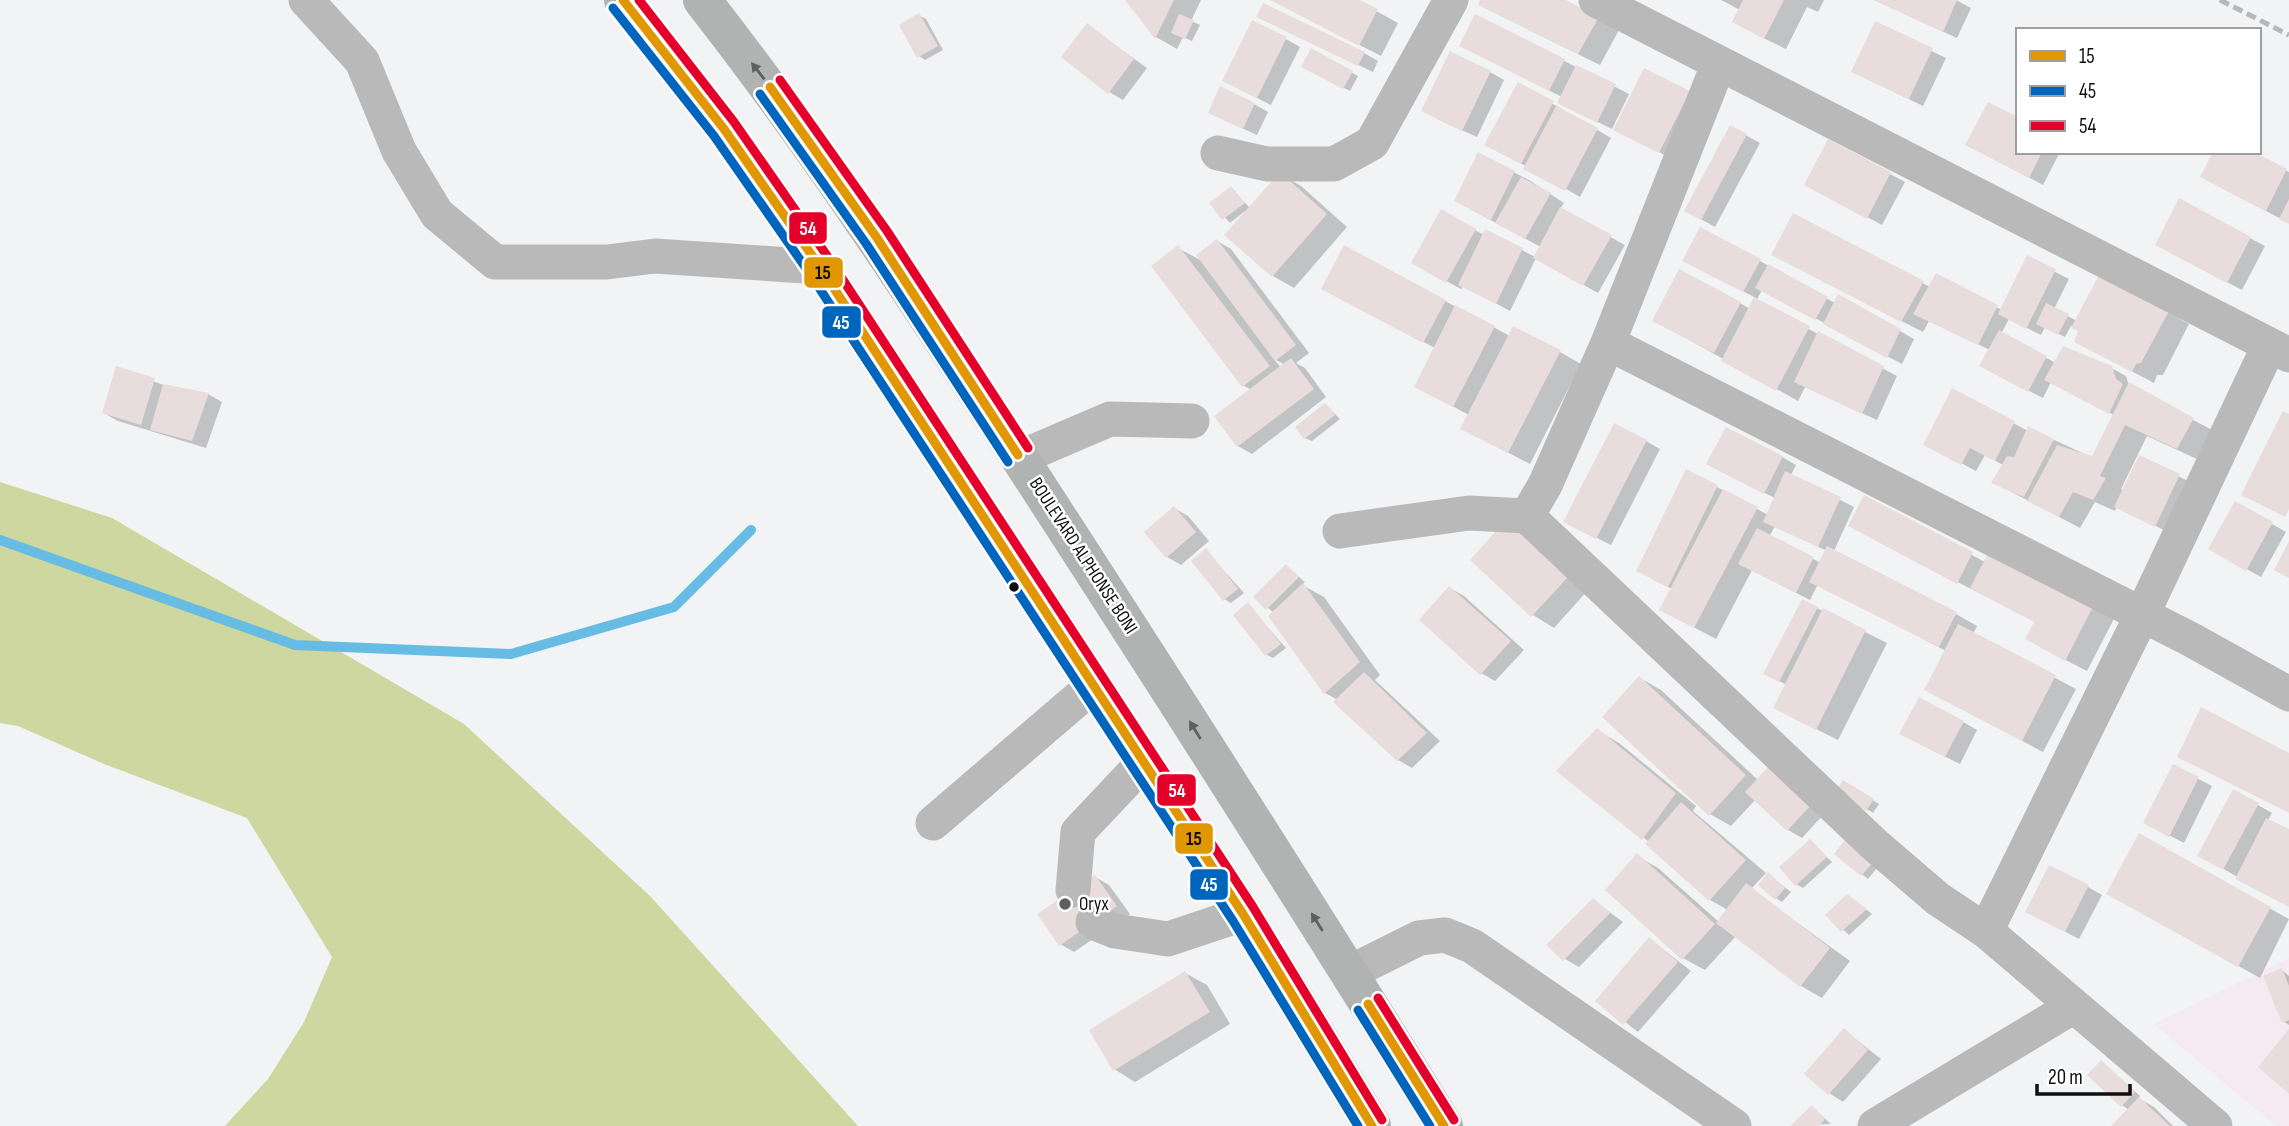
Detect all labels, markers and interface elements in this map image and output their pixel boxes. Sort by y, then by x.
legend [2016,28,2261,154]
text: 15 [2079,44,2095,69]
one-way arrow [750,63,765,81]
text: 45 [2079,79,2096,104]
text: 54 [2079,114,2096,139]
line badge: 54 [788,211,828,245]
text: 54 [799,218,817,241]
line badge: 15 [803,256,844,289]
text: 15 [815,262,831,285]
line badge: 45 [821,305,862,339]
text: 45 [832,312,850,335]
street label: BOULEVARD ALPHONSE BONI [1024,474,1142,638]
unlabelled marker [1007,580,1021,594]
one-way arrow [1189,721,1202,740]
line badge: 54 [1156,773,1197,807]
text: 54 [1168,780,1186,803]
line badge: 15 [1174,822,1214,855]
text: 15 [1186,828,1202,851]
line badge: 45 [1189,868,1229,901]
text: 45 [1200,874,1218,897]
place label: Oryx [1079,893,1109,916]
marker: Oryx [1057,896,1073,912]
one-way arrow [1311,913,1324,932]
scale bar [2037,1052,2130,1096]
text: 20 m [2048,1065,2083,1090]

